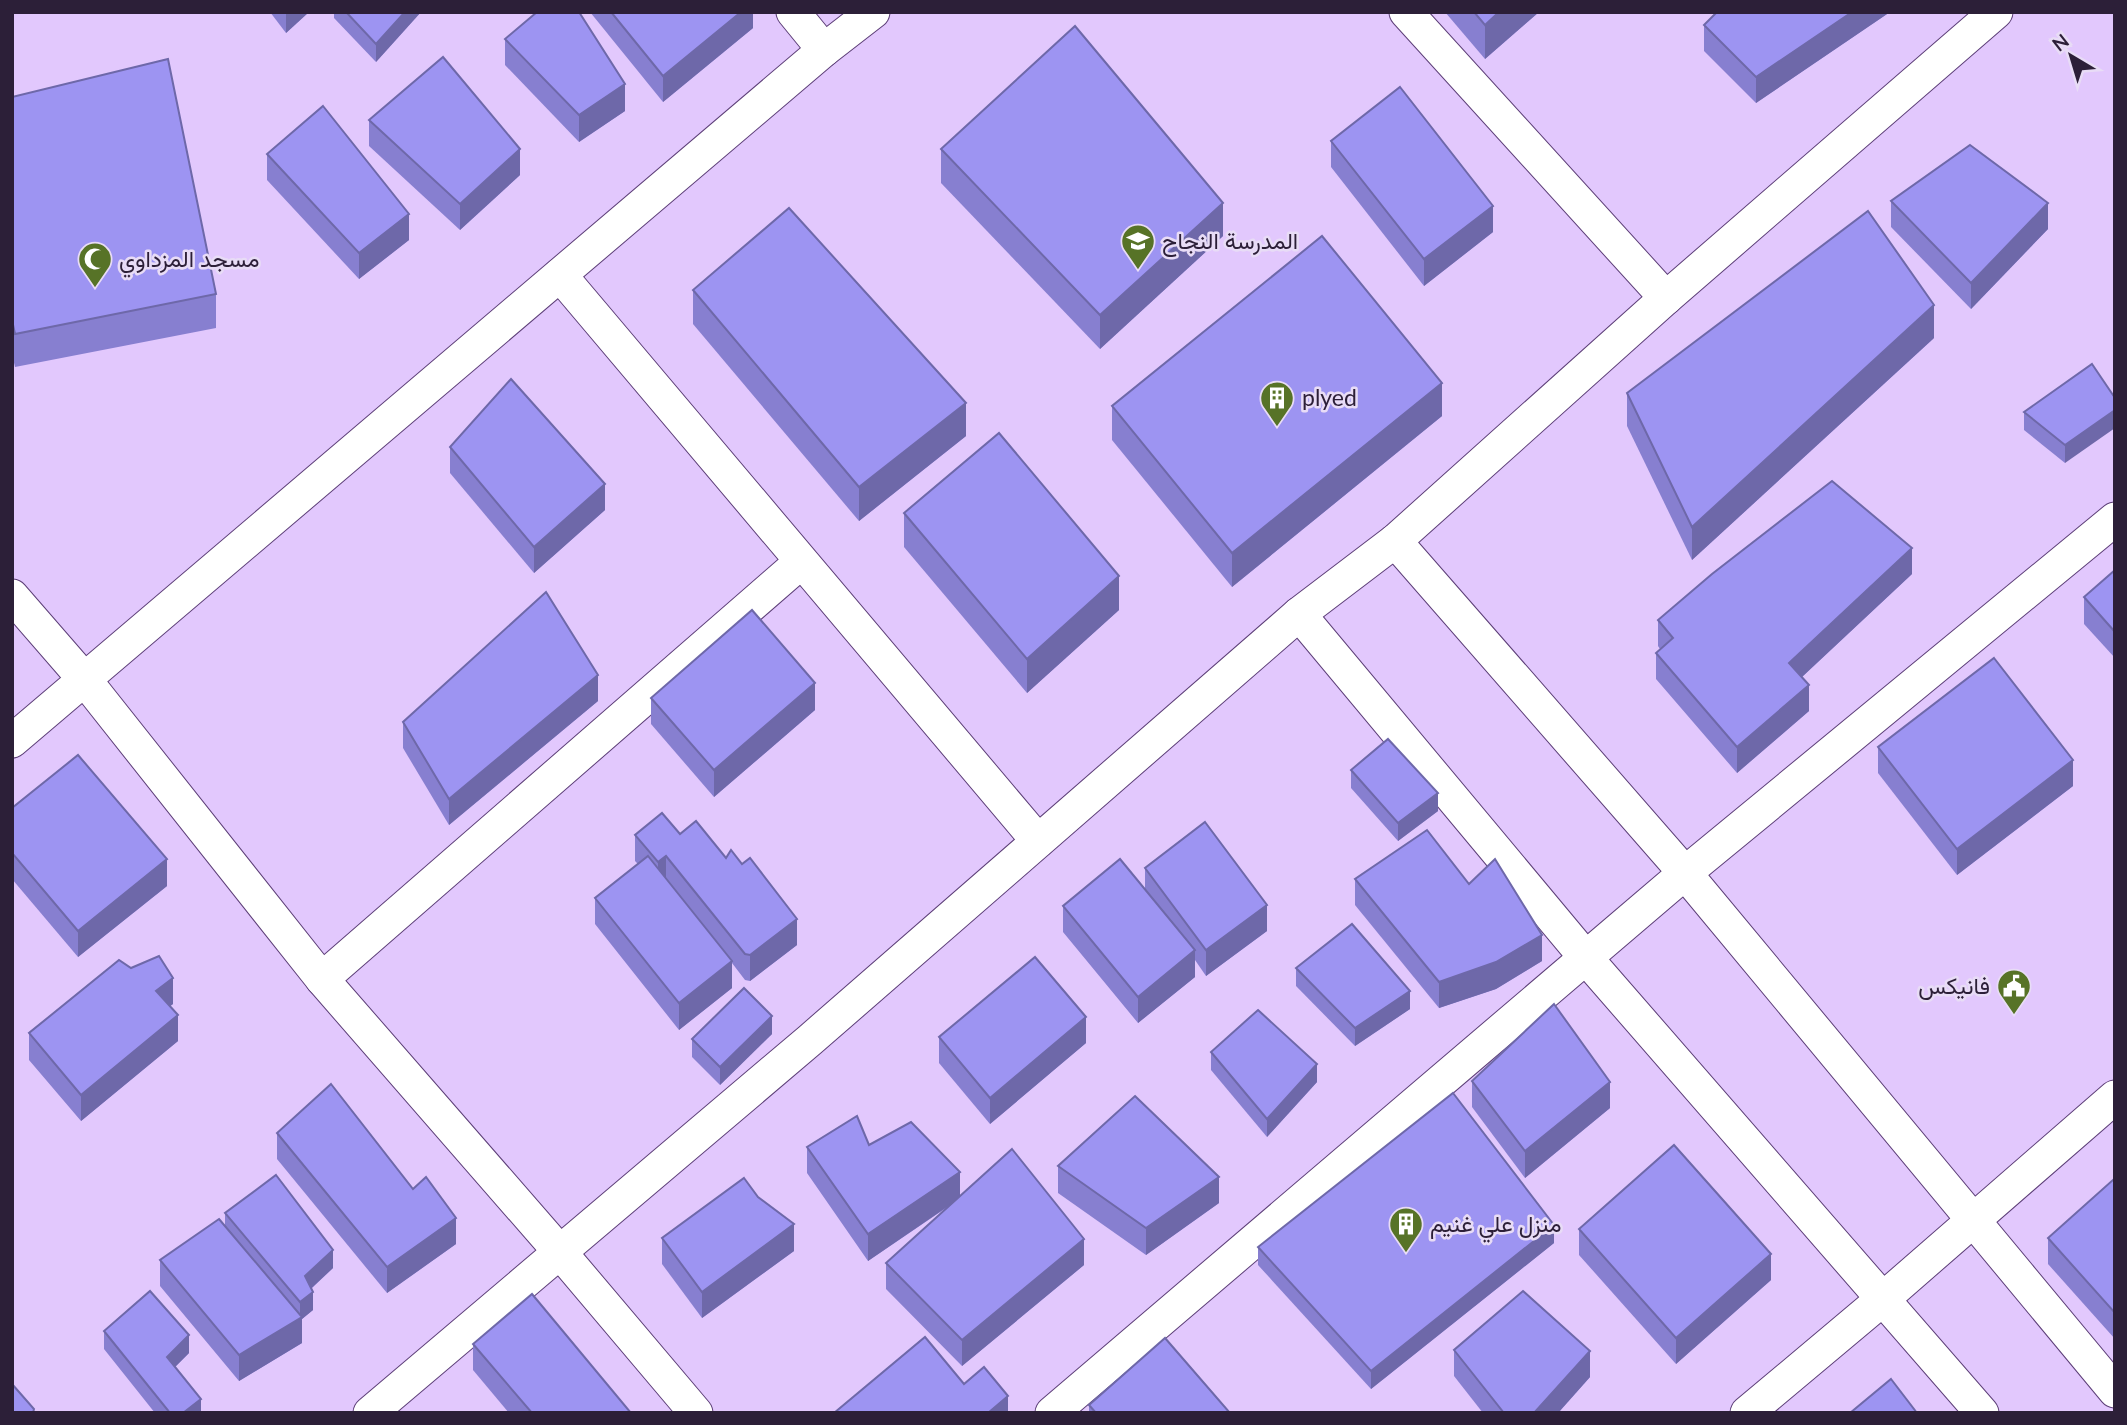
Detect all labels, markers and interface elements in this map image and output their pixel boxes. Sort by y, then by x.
north arrow [2036,21,2106,91]
text: N [2047,29,2073,56]
school or university icon: المدرسة النجاح [1119,222,1157,271]
place label: المدرسة النجاح [1162,226,1298,257]
mosque icon: مسجد المزداوي [76,240,114,289]
place label: مسجد المزداوي [119,244,260,278]
building icon: plyed [1258,379,1296,428]
place label: plyed [1302,383,1357,411]
public building icon: فانيكس [1995,967,2033,1016]
place label: فانيكس [1918,971,1990,1000]
building icon: منزل علي غنيم [1387,1205,1425,1254]
place label: منزل علي غنيم [1430,1209,1562,1243]

